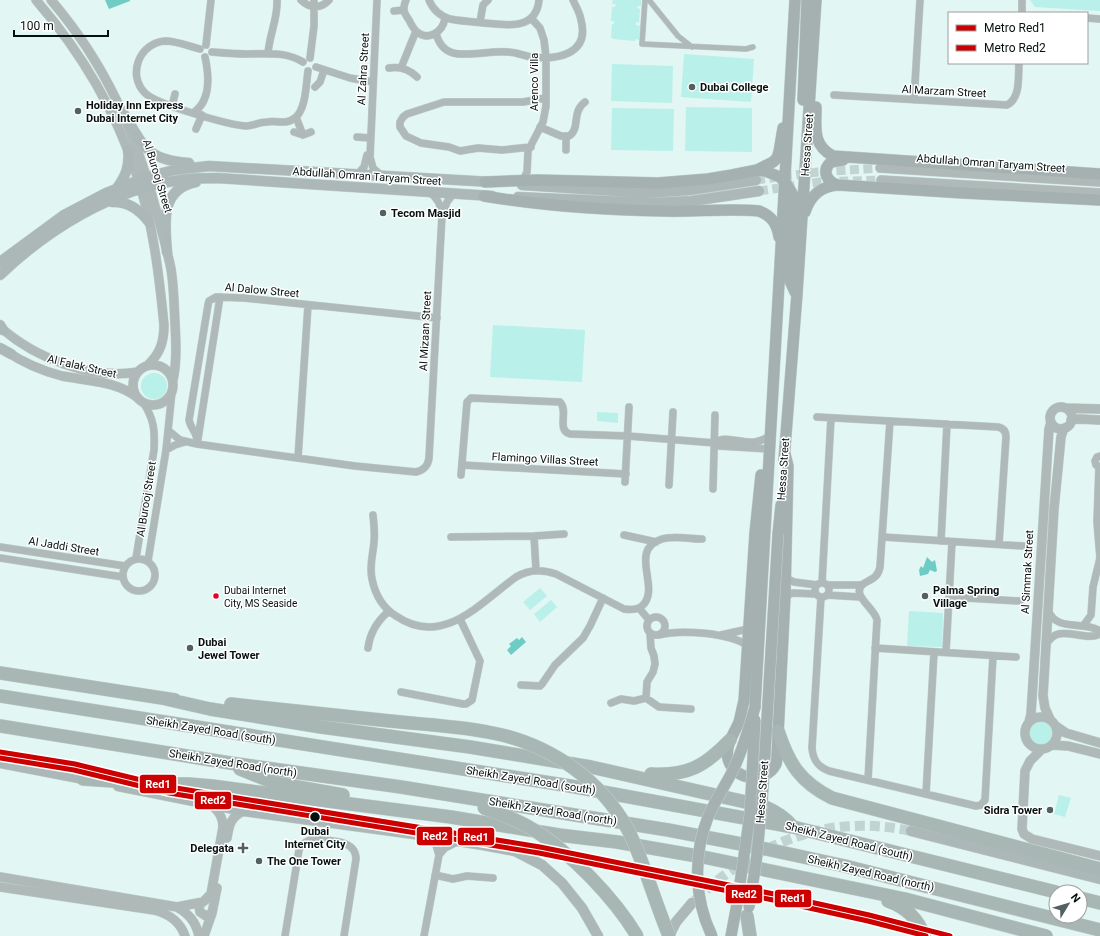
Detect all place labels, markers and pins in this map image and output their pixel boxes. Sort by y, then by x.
place label: Dubai College [700,81,768,94]
marker: Dubai College [687,82,697,92]
place label: Holiday Inn Express Dubai Internet City [86,99,184,125]
marker: Holiday Inn Express Dubai Internet City [73,106,83,116]
place label: Tecom Masjid [391,207,461,220]
marker: Tecom Masjid [378,208,388,218]
place label: Palma Spring Village [933,584,999,610]
place label: Dubai Internet City, MS Seaside [224,585,297,609]
marker: Dubai Internet City, MS Seaside [211,591,221,601]
marker: Palma Spring Village [920,591,930,601]
place label: Dubai Jewel Tower [198,636,260,662]
marker: Dubai Jewel Tower [185,643,195,653]
place label: Sidra Tower [984,804,1042,817]
marker: Sidra Tower [1045,805,1055,815]
marker: Dubai Internet City [308,810,322,824]
place label: Dubai Internet City [284,825,346,851]
place label: Delegata [190,842,234,855]
marker: Delegata [237,842,249,854]
place label: The One Tower [267,855,341,868]
marker: The One Tower [254,856,264,866]

